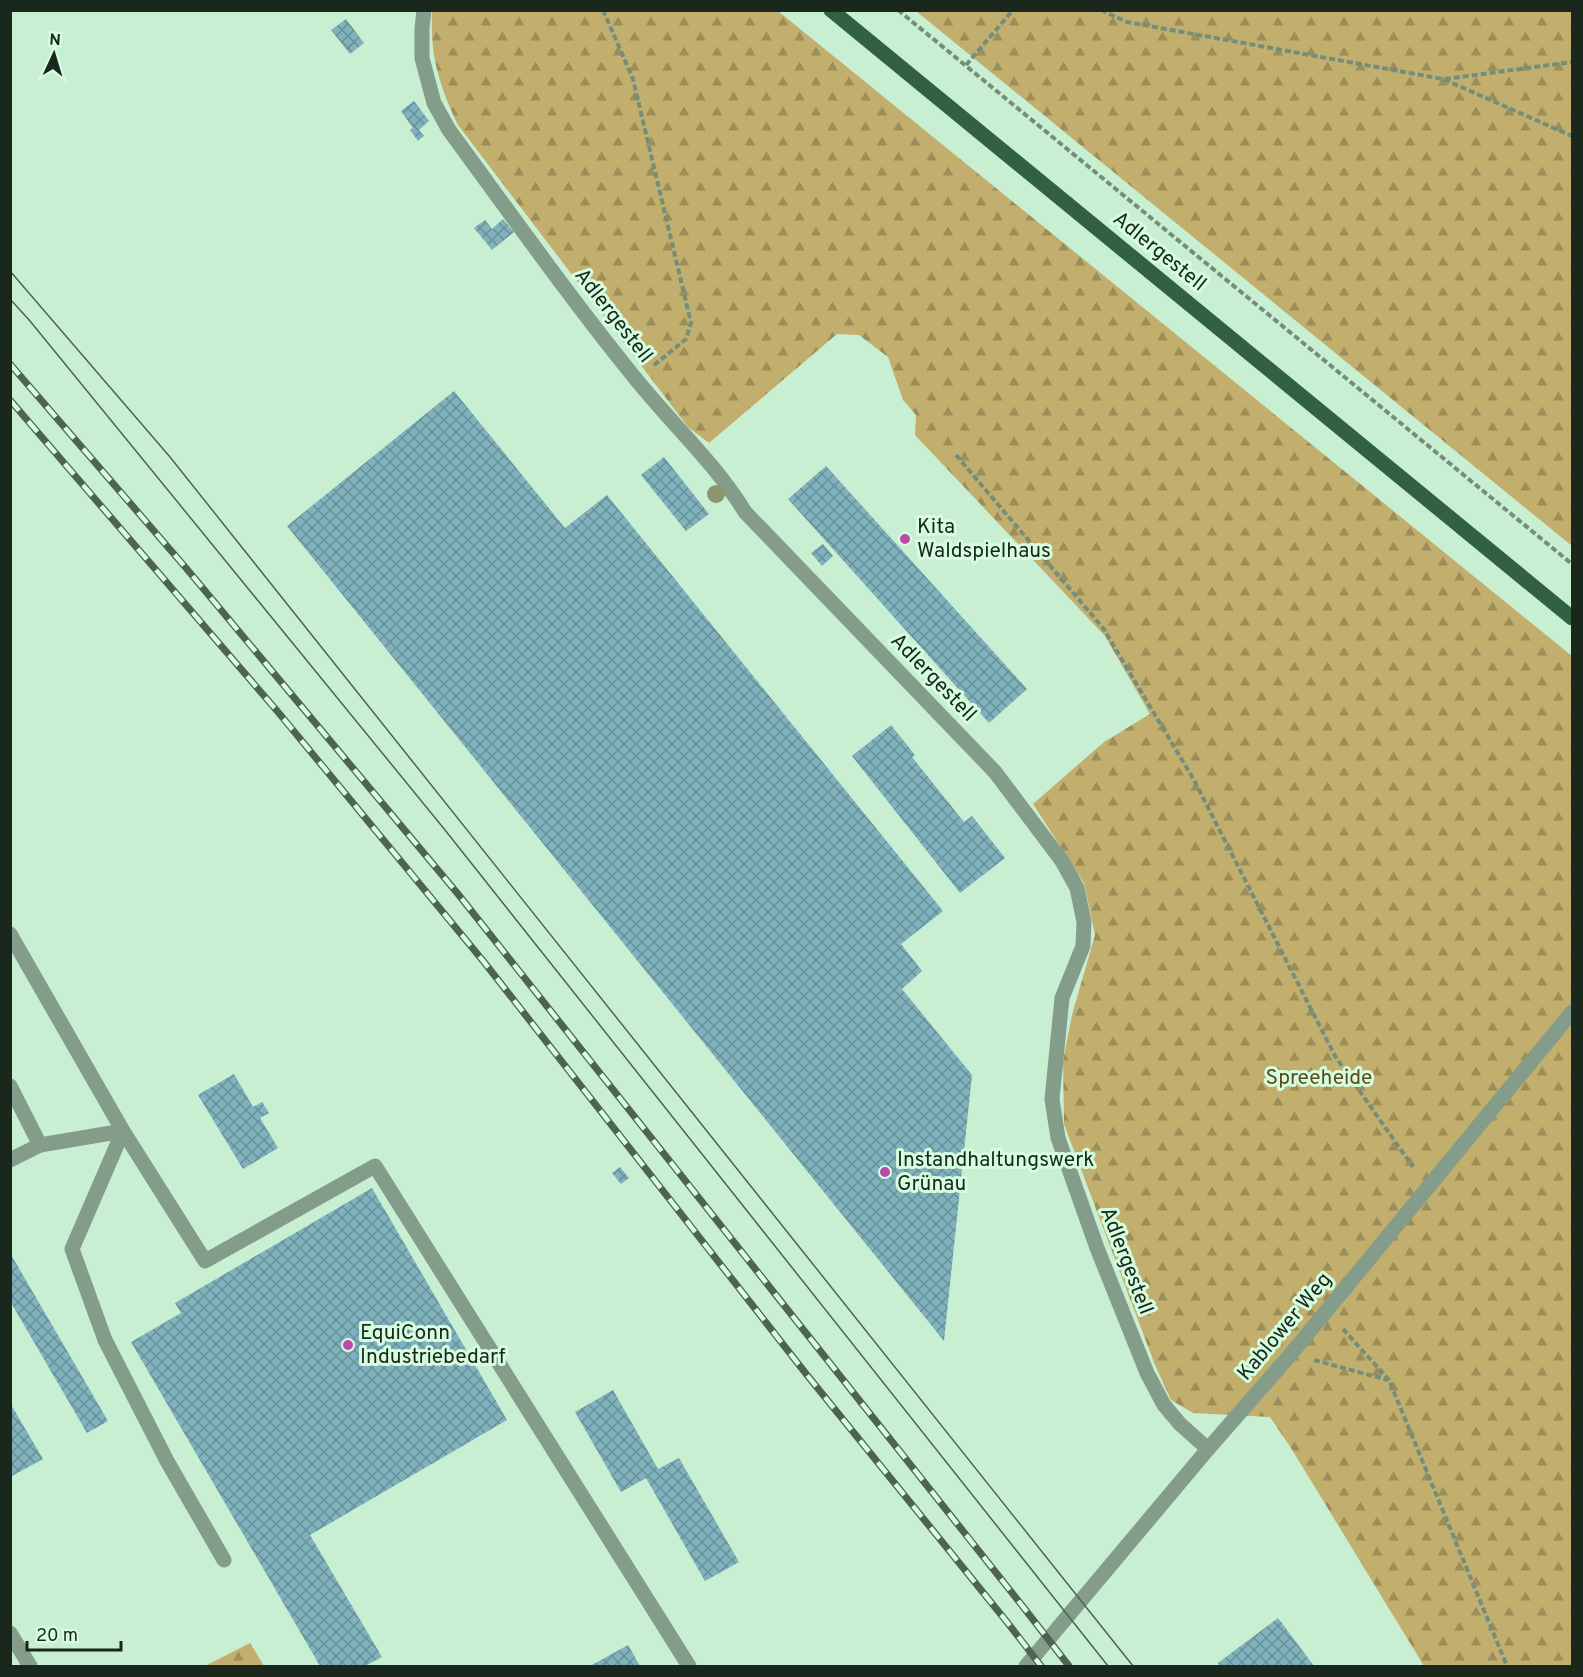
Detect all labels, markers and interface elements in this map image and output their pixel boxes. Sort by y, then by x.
north arrow [24,24,84,84]
text: N [48,31,61,51]
street label: Adlergestell [1107,206,1211,298]
street label: Adlergestell [568,263,658,369]
place label: Kita Waldspielhaus [917,514,1051,565]
marker: Kita Waldspielhaus [898,532,912,546]
street label: Adlergestell [884,628,982,728]
park label: Spreeheide [1266,1065,1372,1092]
place label: Instandhaltungswerk Grünau [897,1147,1094,1198]
marker: Instandhaltungswerk Grünau [878,1165,892,1179]
street label: Adlergestell [1093,1203,1159,1319]
street label: Kablower Weg [1232,1267,1338,1387]
place label: EquiConn Industriebedarf [360,1320,505,1371]
marker: EquiConn Industriebedarf [341,1338,355,1352]
scale bar [27,1614,122,1652]
text: 20 m [36,1625,78,1648]

